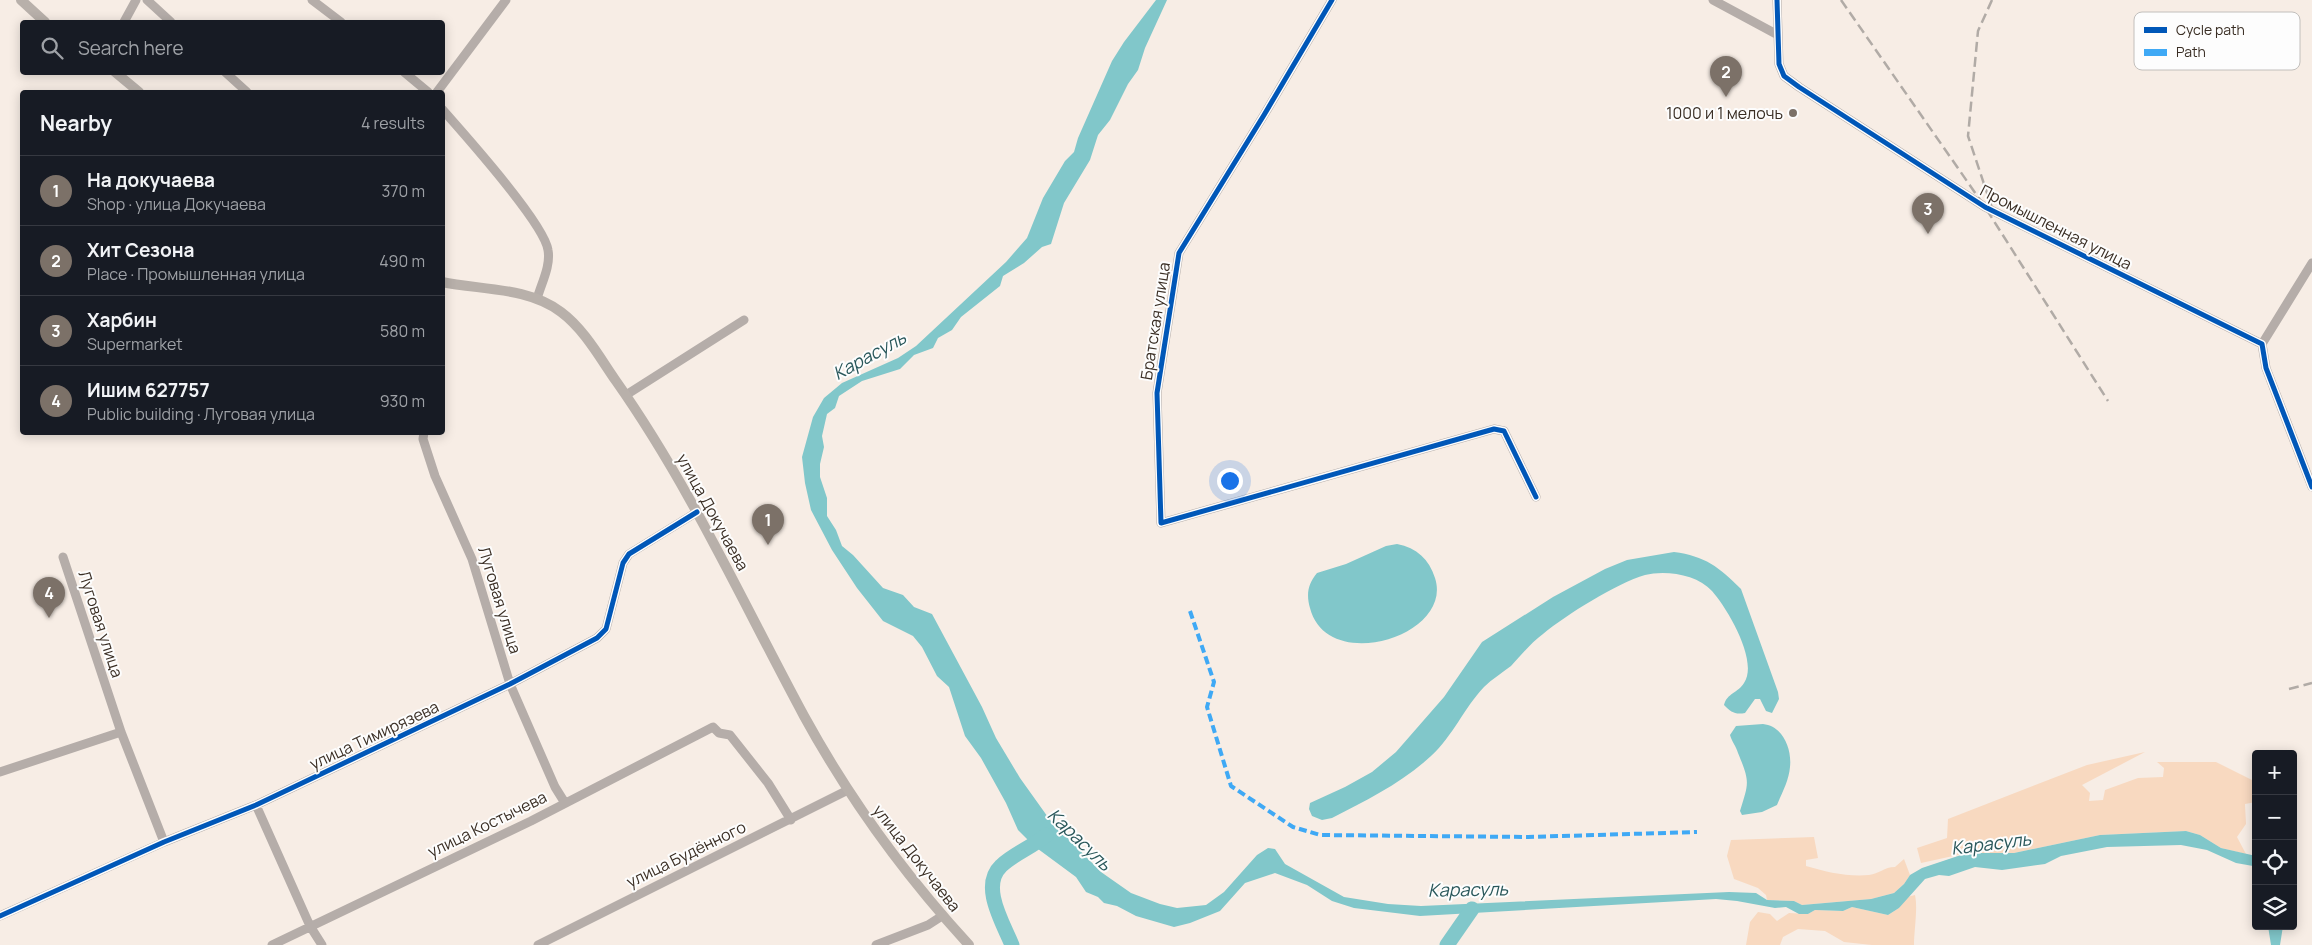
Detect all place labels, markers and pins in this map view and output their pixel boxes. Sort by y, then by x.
pin: 2 [1710,56,1742,97]
place label: 1000 и 1 мелочь [1666,102,1783,124]
marker: 1000 и 1 мелочь [1787,107,1799,119]
pin: 3 [1912,193,1944,234]
pin: 1 [752,504,784,545]
pin: 4 [33,577,65,618]

